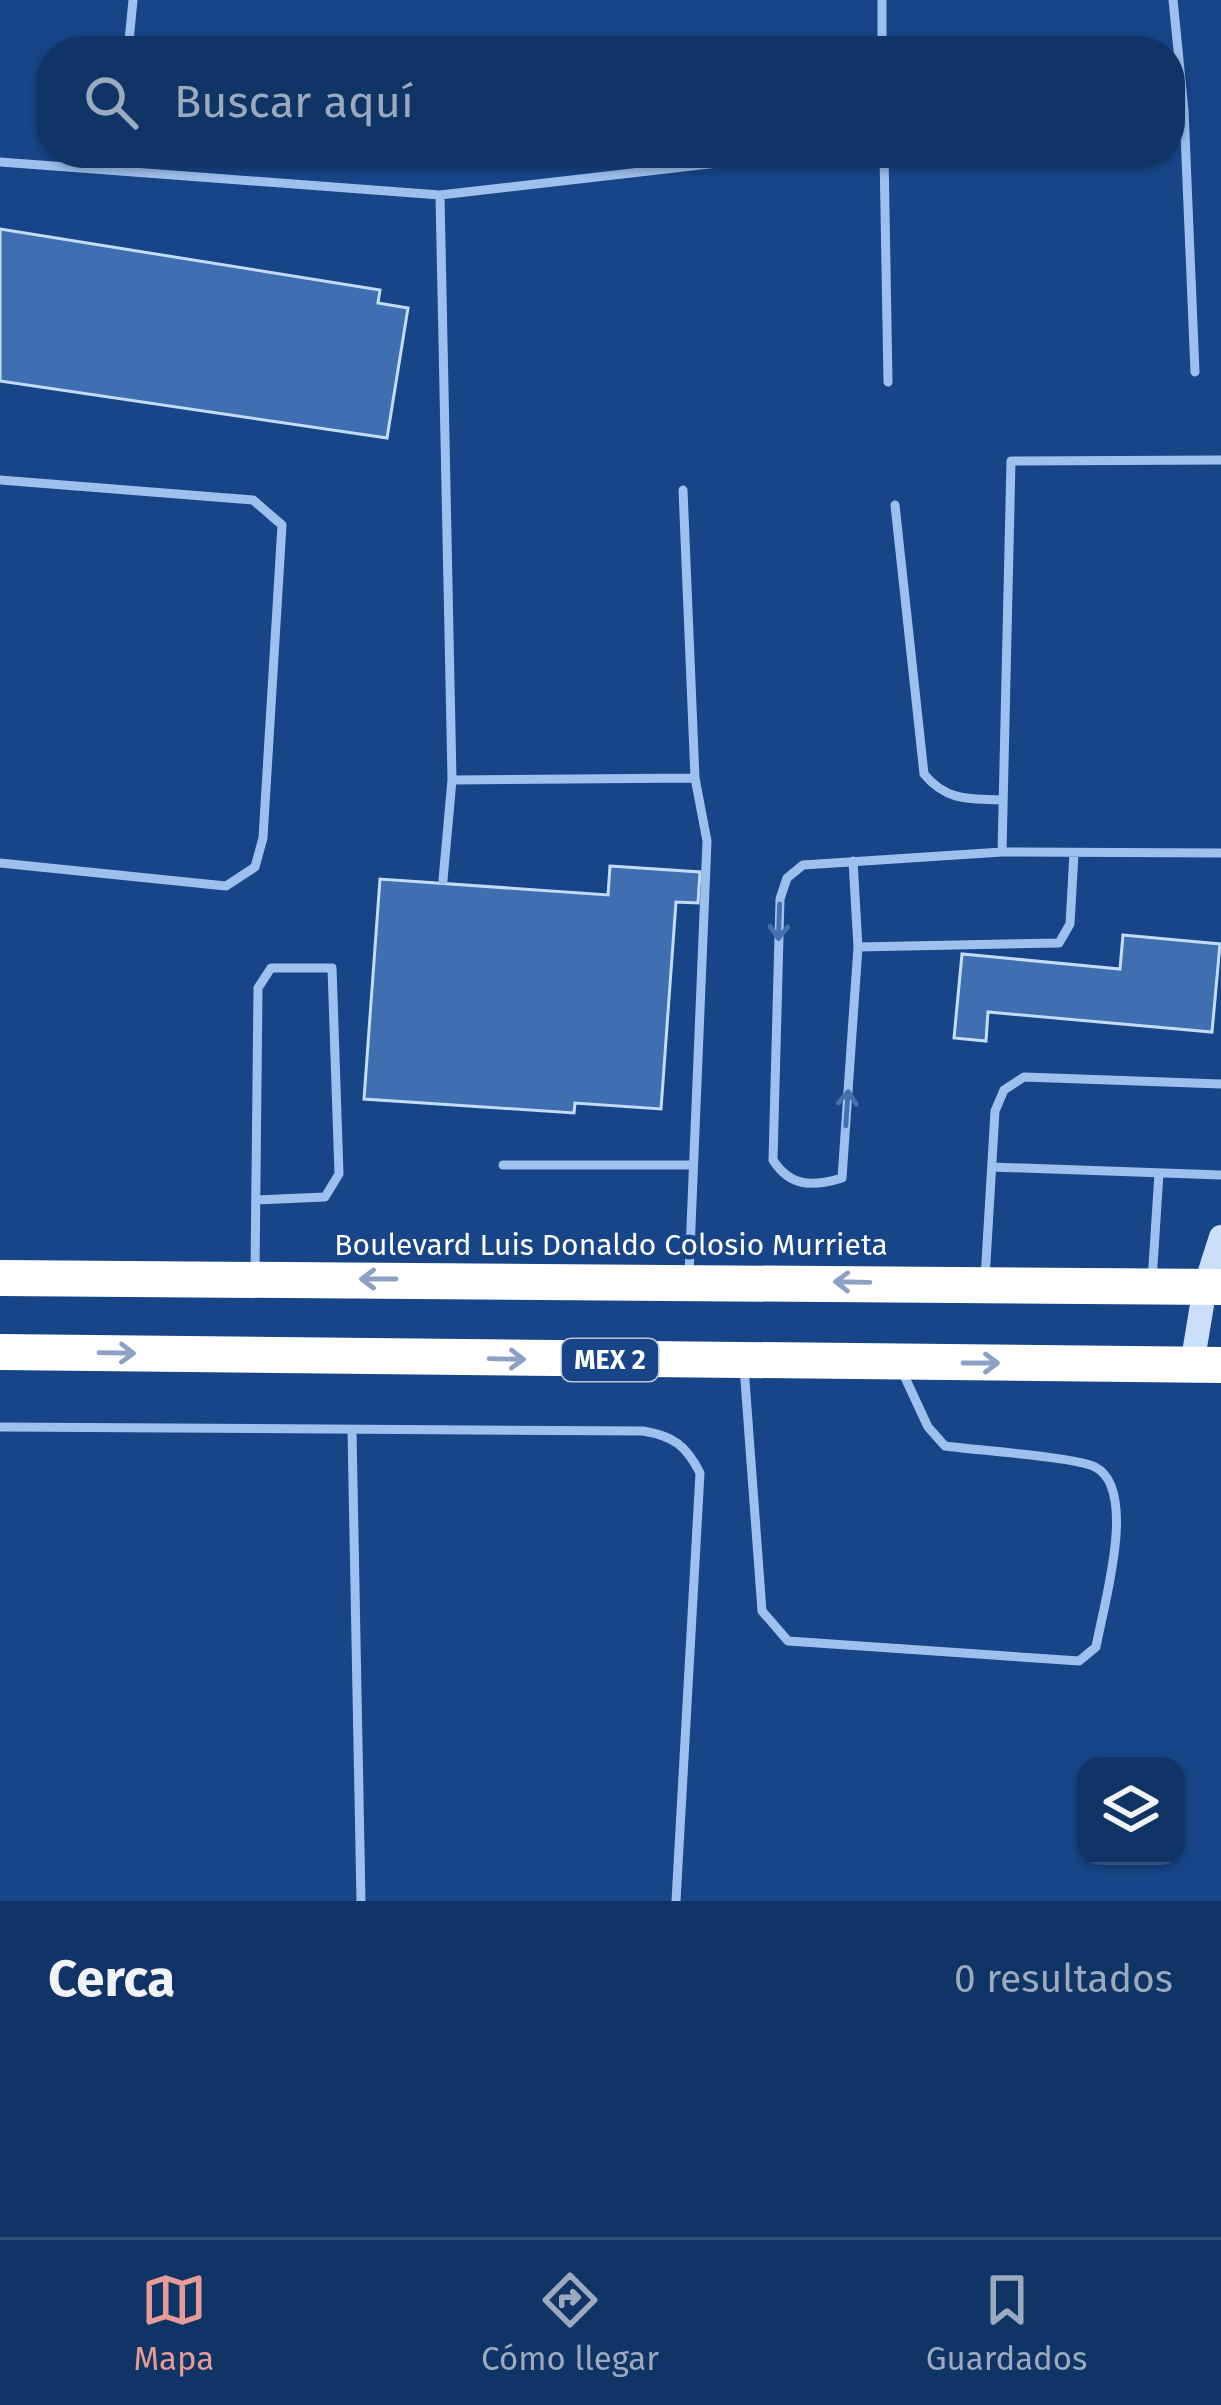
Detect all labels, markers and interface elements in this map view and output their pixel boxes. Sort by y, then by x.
search box [36,36,1185,168]
icon: search [78,69,144,135]
text: Buscar aquí [174,75,414,129]
one-way arrow [767,902,790,941]
one-way arrow [836,1089,859,1128]
street label: Boulevard Luis Donaldo Colosio Murrieta [334,1227,888,1263]
one-way arrow [359,1268,398,1291]
one-way arrow [833,1271,872,1293]
road number: MEX 2 [562,1339,658,1381]
one-way arrow [97,1342,136,1365]
one-way arrow [487,1347,526,1370]
one-way arrow [961,1352,1000,1374]
map controls [1077,1757,1185,1865]
button: layers [1077,1757,1185,1865]
text: Cerca [48,1948,175,2010]
text: 0 resultados [954,1956,1173,2002]
tab: Mapa [133,2267,214,2379]
tab: Cómo llegar [481,2267,659,2379]
tab: Guardados [926,2267,1088,2379]

